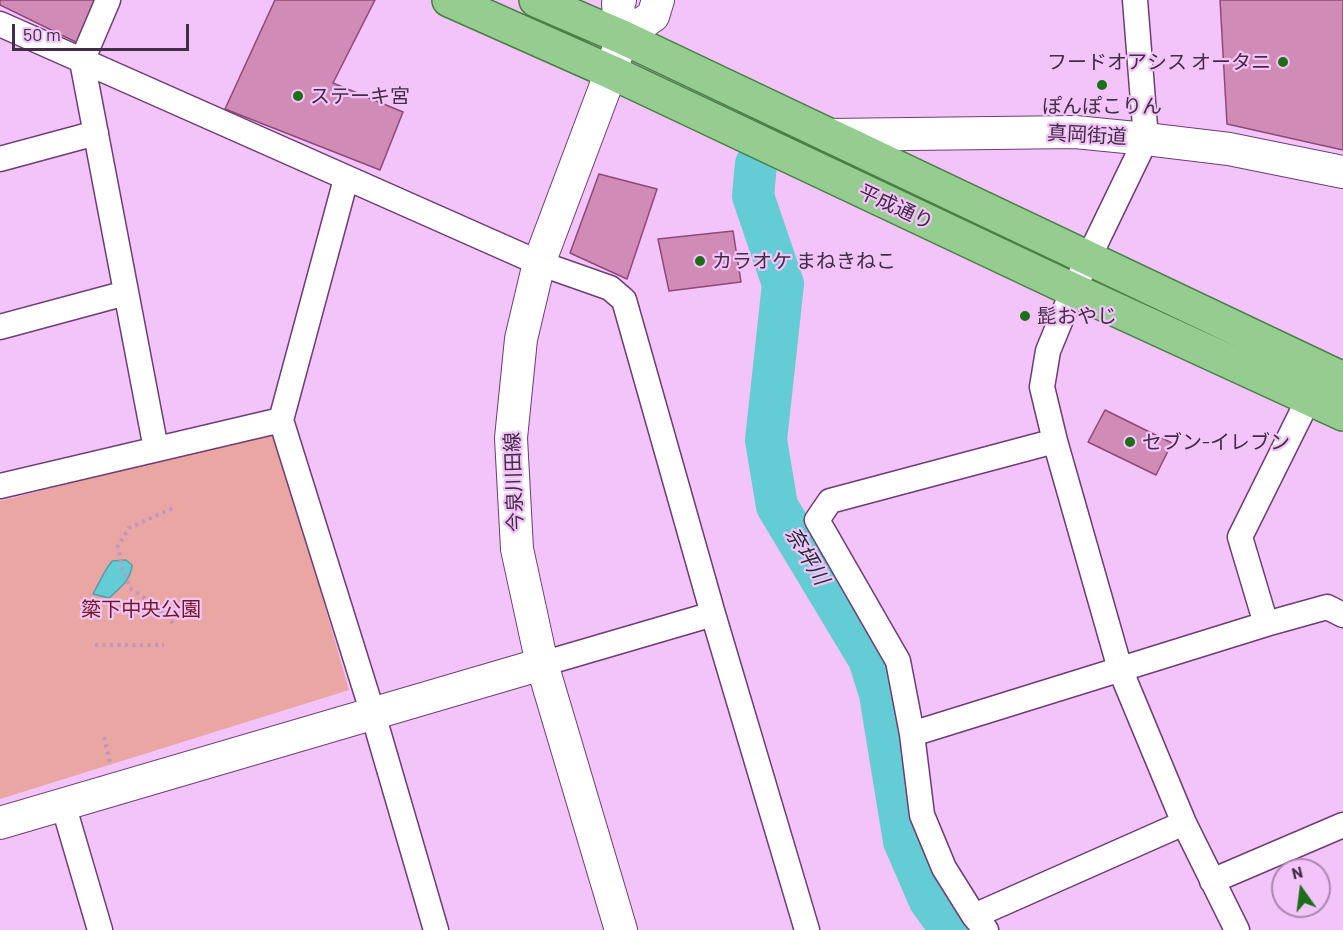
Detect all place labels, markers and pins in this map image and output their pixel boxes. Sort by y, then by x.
place label: フードオアシス オータニ [1047,50,1271,74]
marker: フードオアシス オータニ [1276,55,1290,69]
marker: ぽんぽこりん [1095,78,1109,92]
place label: ステーキ宮 [310,84,410,108]
marker: ステーキ宮 [291,89,305,103]
place label: ぽんぽこりん [1042,94,1162,118]
place label: カラオケ まねきねこ [712,249,896,273]
marker: カラオケ まねきねこ [693,254,707,268]
place label: 髭おやじ [1037,304,1117,328]
marker: 髭おやじ [1018,309,1032,323]
place label: セブン-イレブン [1142,430,1290,454]
marker: セブン-イレブン [1123,435,1137,449]

